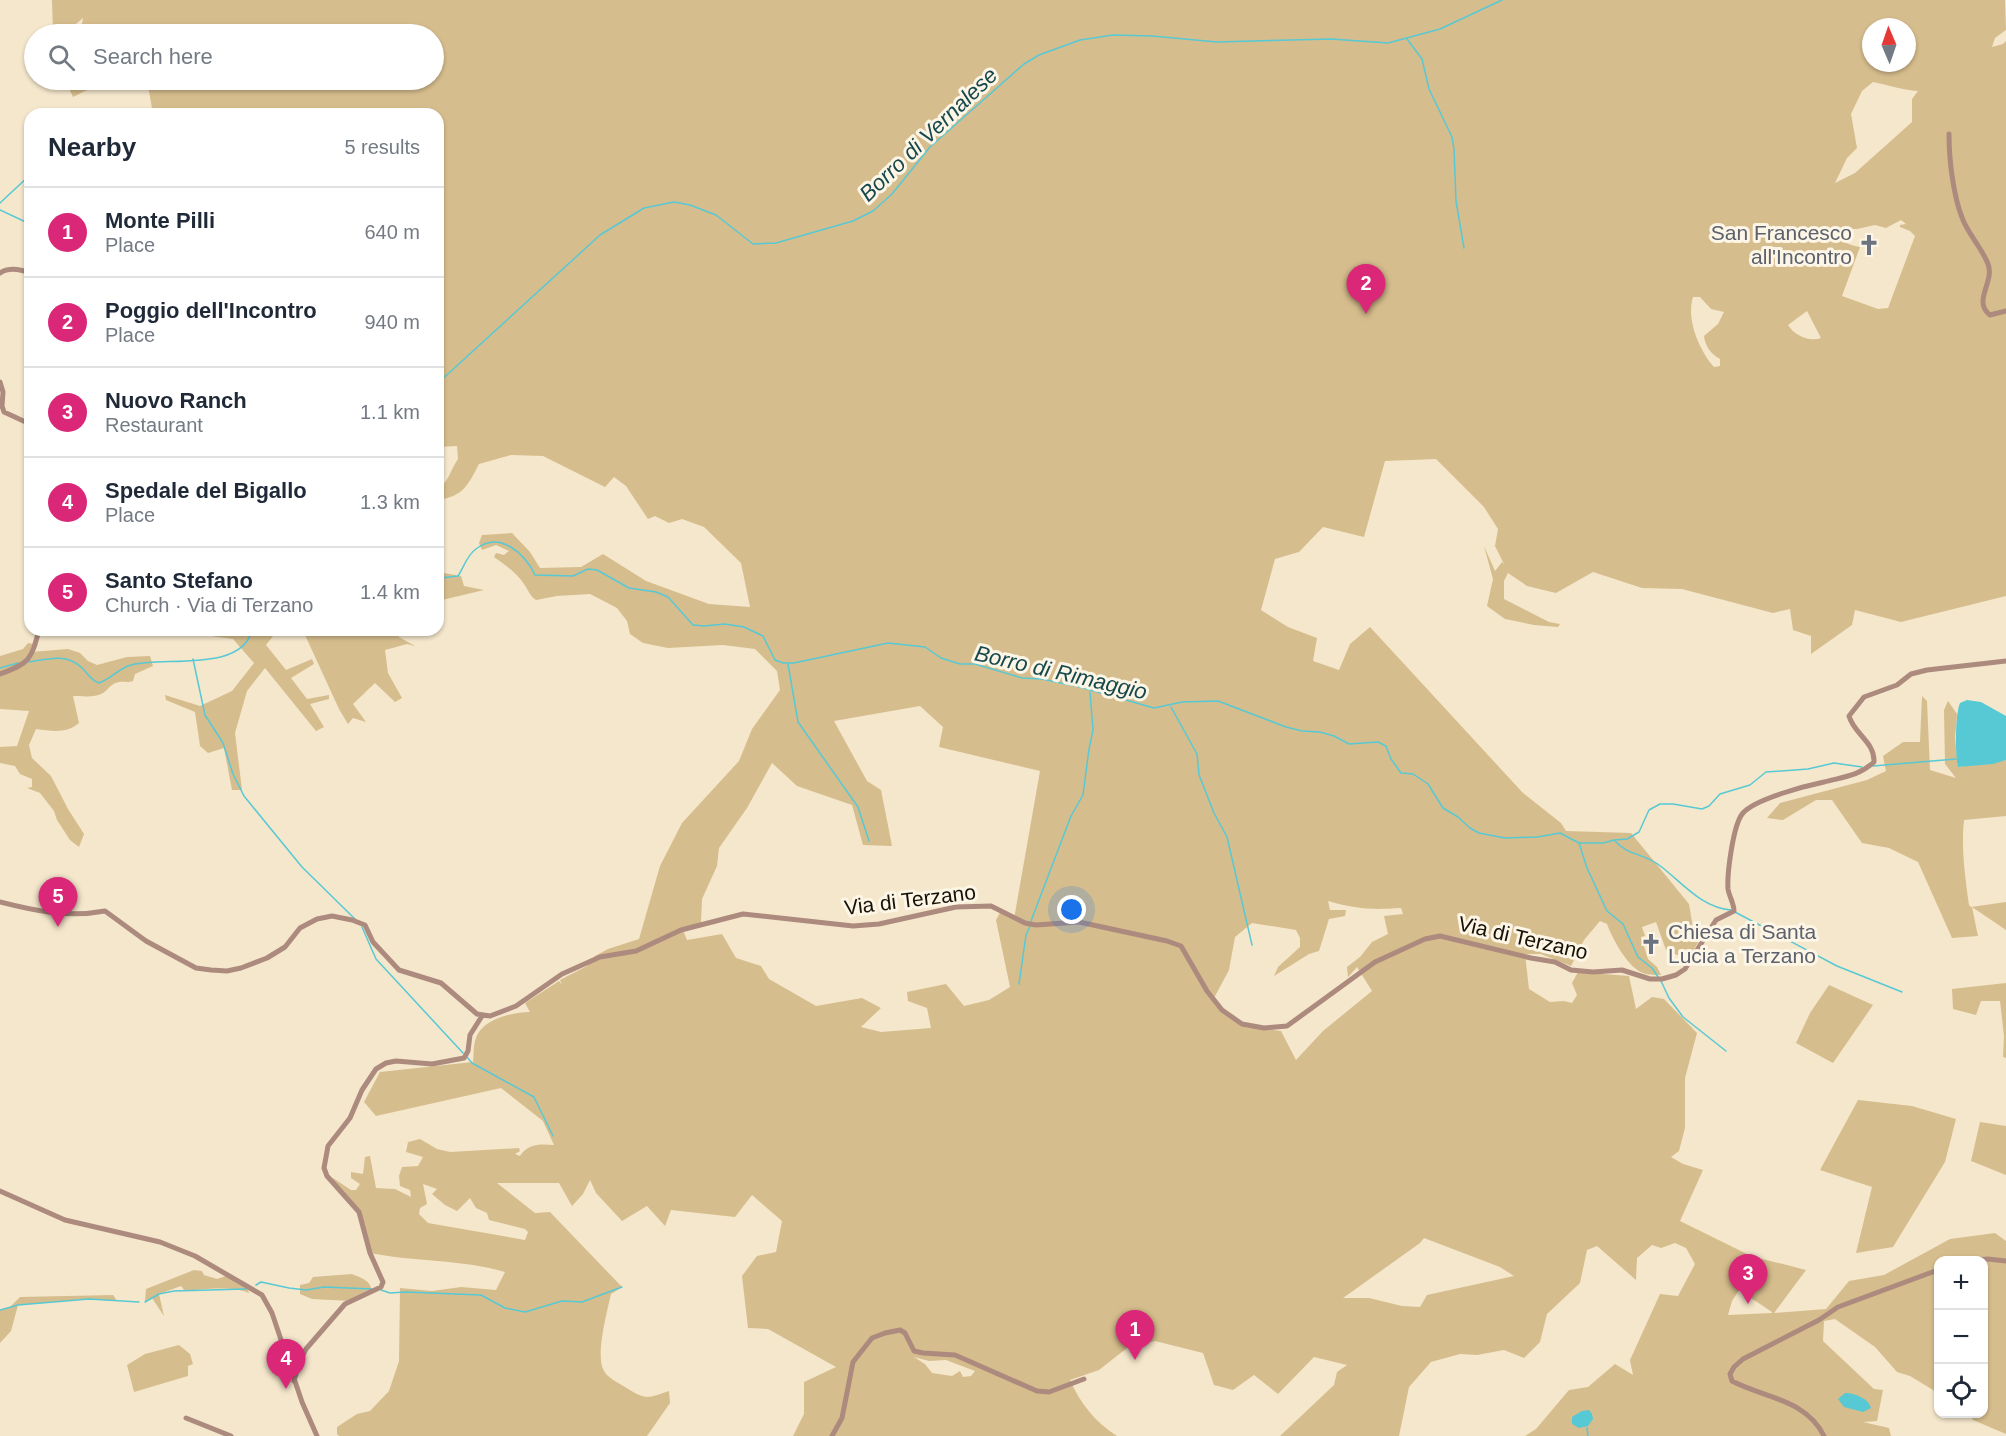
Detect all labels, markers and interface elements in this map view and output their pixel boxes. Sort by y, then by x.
north arrow [1862,18,1916,72]
search box [24,24,444,90]
icon: search [45,41,78,74]
text: Search here [93,44,213,69]
water label: Borro di Vernalese [854,62,1002,206]
text: Nearby [48,132,136,162]
text: 5 results [344,136,420,158]
text: Monte Pilli [105,208,215,233]
text: 1 [62,221,73,243]
text: 640 m [364,221,420,243]
place label: San Francesco all'Incontro [1711,221,1852,268]
church icon: San Francesco all'Incontro [1857,233,1881,257]
text: Place [105,234,155,256]
pin: 2 [1346,264,1386,314]
text: Poggio dell'Incontro [105,298,317,323]
text: 2 [62,311,73,333]
text: 940 m [364,311,420,333]
text: Place [105,324,155,346]
text: Nuovo Ranch [105,388,247,413]
text: 3 [62,401,73,423]
text: 1.1 km [360,401,420,423]
text: Restaurant [105,414,203,436]
text: Spedale del Bigallo [105,478,307,503]
text: 4 [62,491,73,513]
text: 1.3 km [360,491,420,513]
text: Place [105,504,155,526]
text: Santo Stefano [105,568,253,593]
text: 5 [62,581,73,603]
text: 1.4 km [360,581,420,603]
text: Church · Via di Terzano [105,594,313,616]
water label: Borro di Rimaggio [972,641,1149,704]
pin: 5 [38,878,78,927]
street label: Via di Terzano [843,880,977,919]
your location [1057,895,1086,924]
street label: Via di Terzano [1456,911,1590,964]
place label: Chiesa di Santa Lucia a Terzano [1668,920,1817,967]
church icon: Chiesa di Santa Lucia a Terzano [1639,932,1663,956]
pin: 3 [1728,1254,1768,1304]
map controls [1934,1256,1988,1418]
button: + [1934,1256,1988,1310]
pin: 1 [1116,1310,1154,1360]
button: − [1934,1310,1988,1364]
pin: 4 [266,1340,306,1389]
button: locate [1934,1364,1988,1418]

